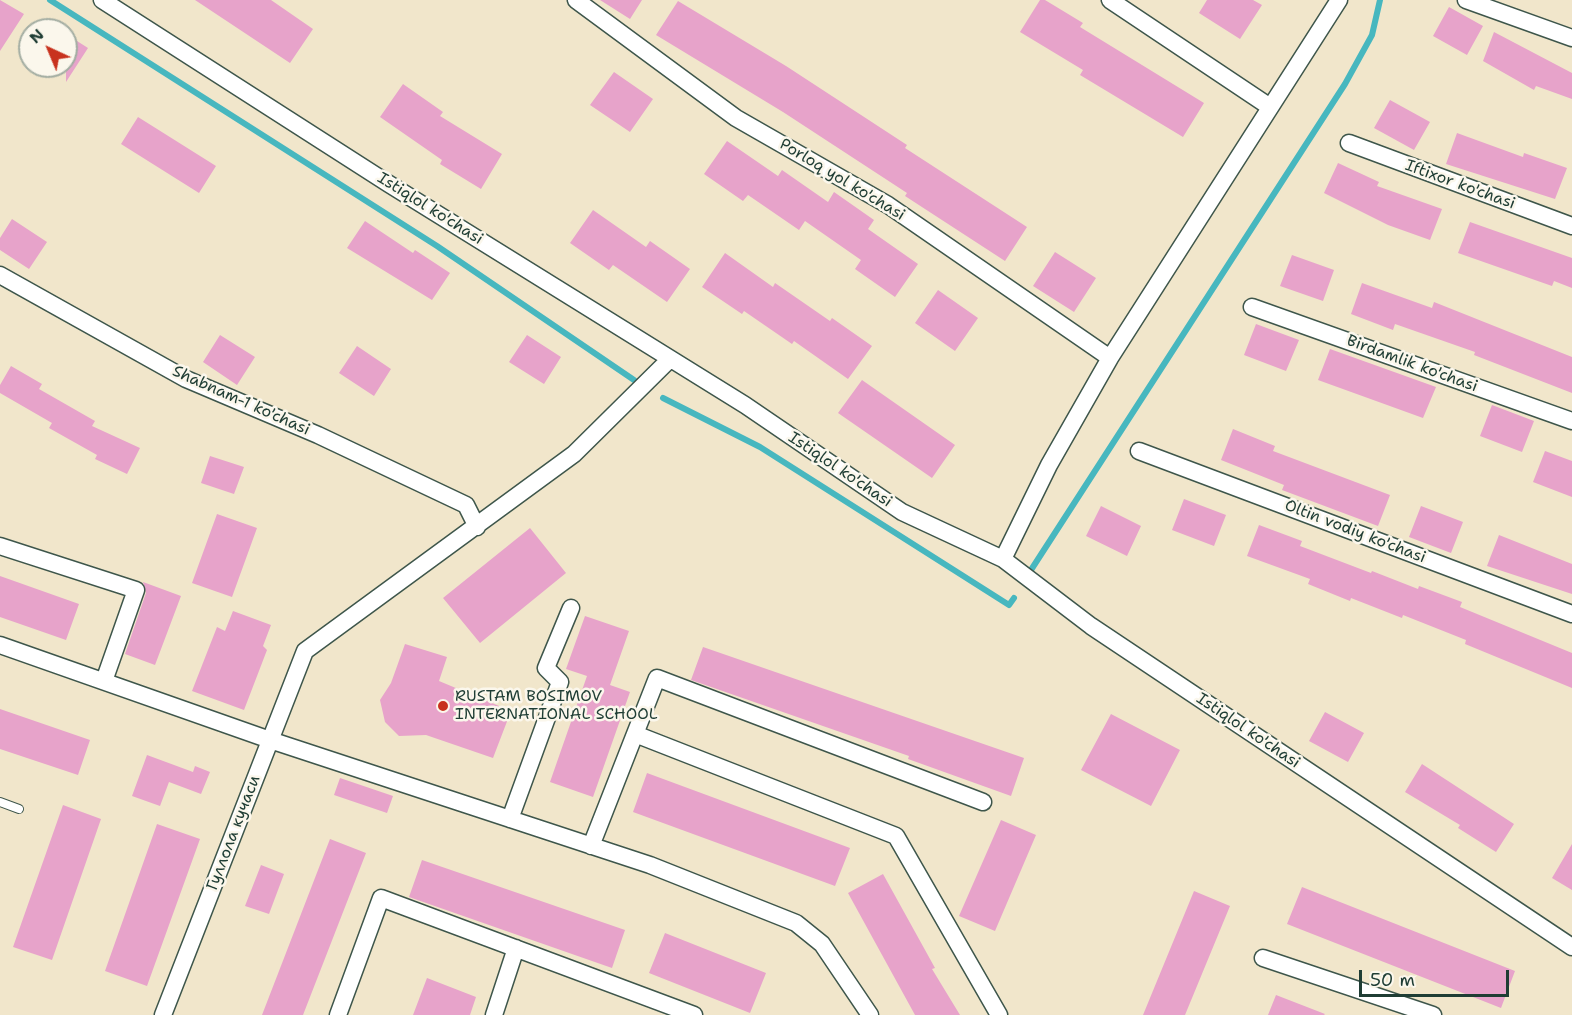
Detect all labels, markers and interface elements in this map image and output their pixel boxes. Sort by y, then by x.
north arrow [18,18,78,78]
text: N [25,24,48,48]
street label: Porloq yol ko'chasi [776,135,908,225]
street label: Iftixor ko'chasi [1402,156,1518,214]
street label: Istiqlol ko'chasi [374,169,486,249]
street label: Birdamlik ko'chasi [1344,331,1480,397]
street label: Shabnam-1 ko'chasi [169,362,313,440]
street label: Istiqlol ko'chasi [785,428,895,512]
street label: Oltin vodiy ko'chasi [1282,496,1428,568]
place label: RUSTAM BOSIMOV INTERNATIONAL SCHOOL [455,687,658,725]
street label: Istiqlol ko'chasi [1193,689,1303,773]
marker: RUSTAM BOSIMOV INTERNATIONAL SCHOOL [436,699,450,713]
street label: Гуллола кучаси [203,773,265,893]
scale bar [1362,958,1512,996]
text: 50 m [1370,968,1415,992]

